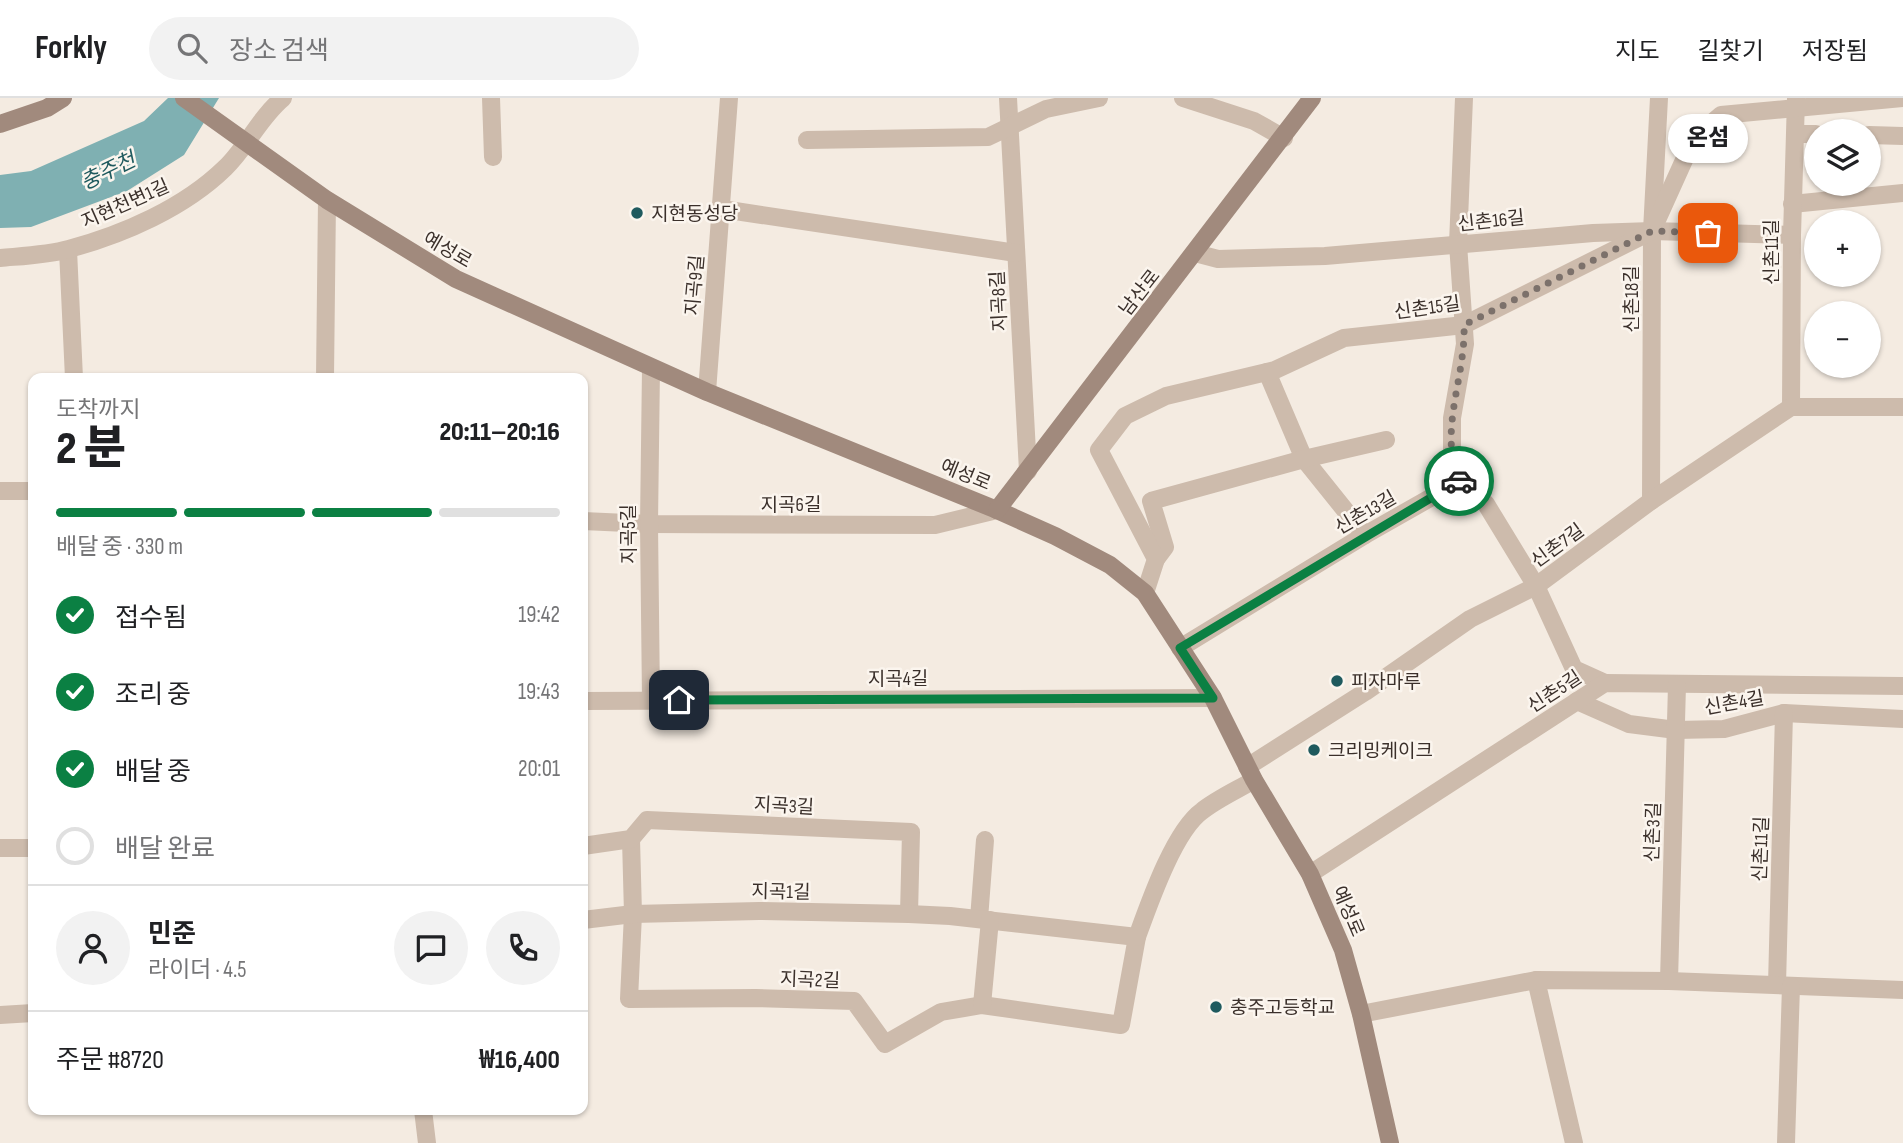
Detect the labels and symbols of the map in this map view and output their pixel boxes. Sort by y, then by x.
callout: 온섬 [1668,114,1748,163]
water label: 충주천 [77,146,142,195]
street label: 지현천변1길 [78,175,173,234]
place label: 지현동성당 [651,203,738,226]
pin [1678,203,1738,263]
marker: 지현동성당 [629,205,645,221]
street label: 신촌16길 [1456,207,1526,236]
street label: 신촌11길 [1761,219,1784,285]
street label: 예성로 [419,227,476,273]
street label: 지곡9길 [681,254,710,316]
street label: 남산로 [1115,265,1165,321]
street label: 신촌18길 [1621,265,1644,333]
street label: 지곡8길 [986,270,1013,332]
street label: 신촌15길 [1393,292,1462,325]
courier [1424,446,1494,516]
street label: 예성로 [937,455,994,496]
street label: 신촌13길 [1331,487,1401,540]
street label: 지곡6길 [761,494,821,517]
street label: 지곡5길 [618,504,641,564]
street label: 신촌7길 [1527,519,1589,573]
street label: 신촌5길 [1523,666,1586,718]
street label: 지곡4길 [868,668,928,691]
pin [649,670,709,730]
place label: 피자마루 [1351,671,1421,694]
marker: 피자마루 [1329,673,1345,689]
street label: 신촌4길 [1703,687,1766,720]
place label: 크리밍케이크 [1328,740,1433,763]
marker: 크리밍케이크 [1306,742,1322,758]
street label: 지곡3길 [753,793,815,820]
street label: 신촌3길 [1641,801,1666,863]
street label: 신촌11길 [1749,816,1774,882]
street label: 지곡1길 [751,880,811,905]
street label: 예성로 [1327,883,1368,940]
street label: 지곡2길 [779,968,840,993]
place label: 충주고등학교 [1230,997,1335,1020]
marker: 충주고등학교 [1208,999,1224,1015]

